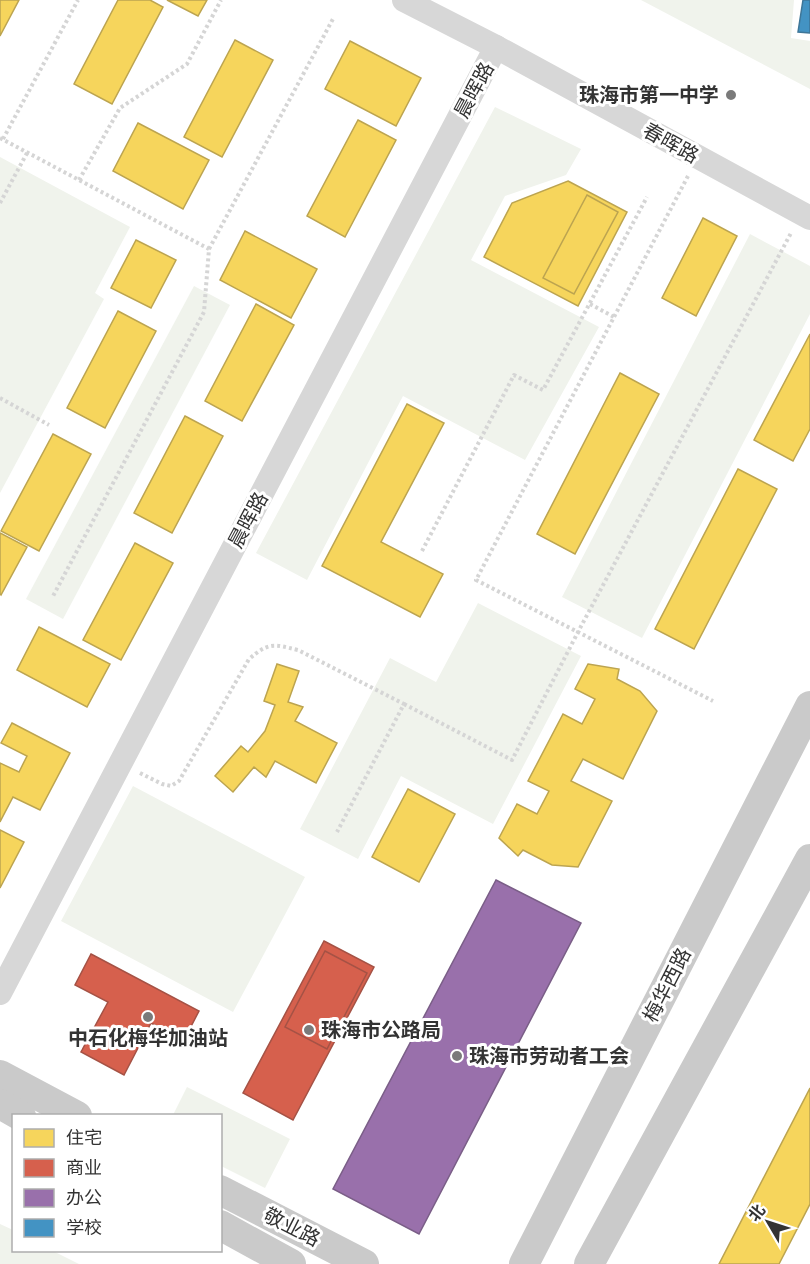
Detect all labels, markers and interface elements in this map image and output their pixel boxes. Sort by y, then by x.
street label: 晨晖路 [448,57,500,123]
place label: 珠海市第一中学 [579,81,719,108]
marker: 珠海市第一中学 [724,88,738,102]
street label: 春晖路 [638,116,704,169]
street label: 晨晖路 [222,487,274,553]
street label: 梅华西路 [636,943,697,1027]
marker: 中石化梅华加油站 [141,1010,155,1024]
place label: 珠海市公路局 [321,1016,441,1043]
marker: 珠海市公路局 [302,1023,316,1037]
place label: 中石化梅华加油站 [68,1024,228,1051]
place label: 珠海市劳动者工会 [469,1042,629,1069]
marker: 珠海市劳动者工会 [450,1049,464,1063]
legend [12,1114,222,1252]
text: 住宅 [66,1125,102,1150]
text: 商业 [66,1155,102,1180]
text: 办公 [66,1185,102,1210]
north arrow [738,1192,798,1252]
text: 北 [743,1199,770,1226]
street label: 敬业路 [259,1201,325,1252]
text: 学校 [66,1215,102,1240]

